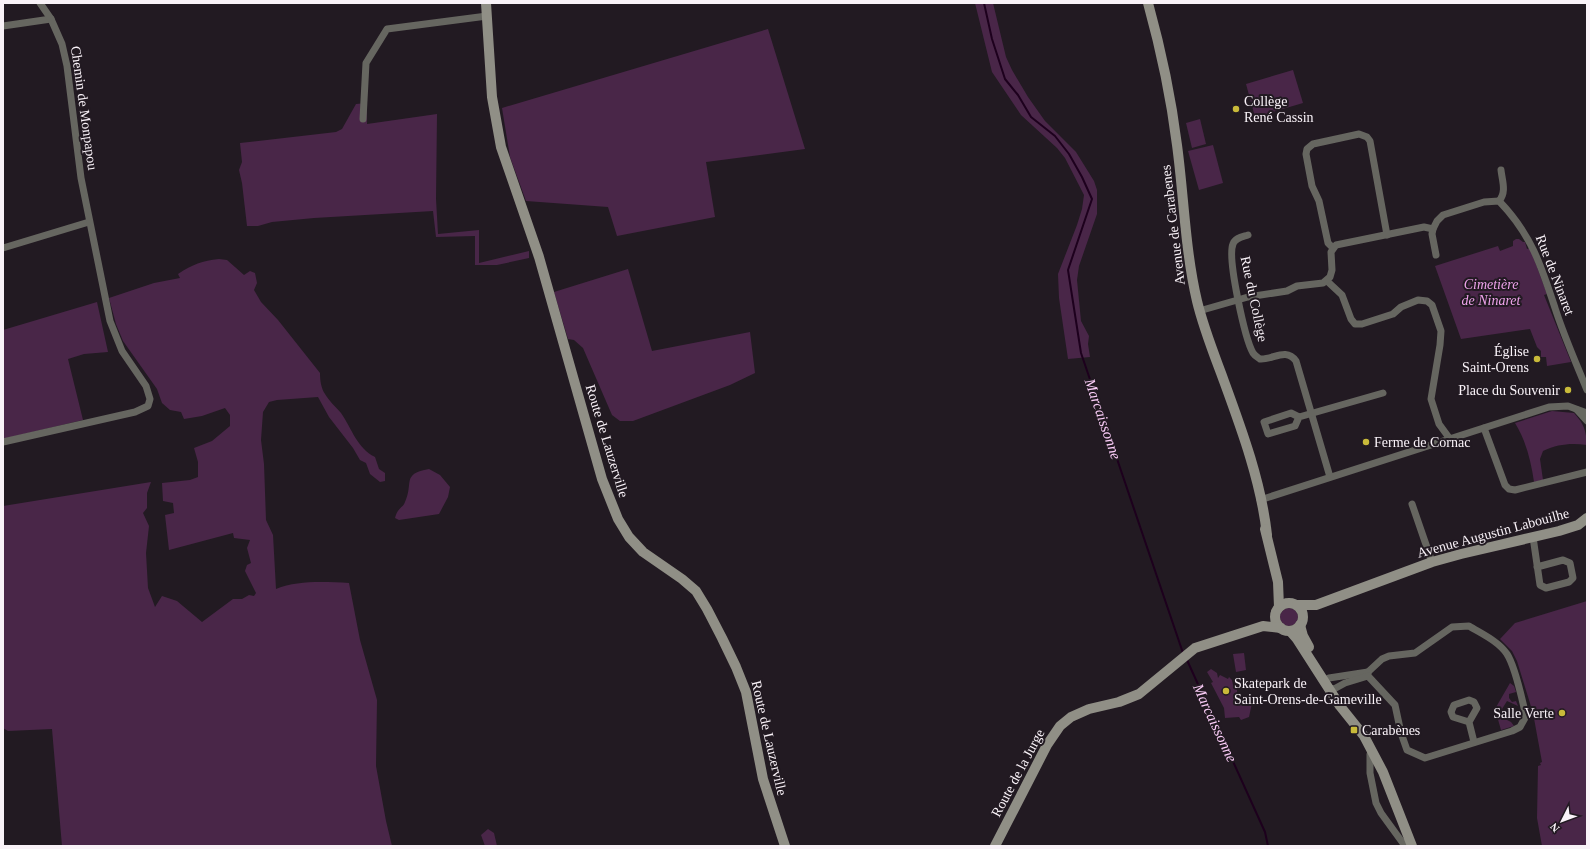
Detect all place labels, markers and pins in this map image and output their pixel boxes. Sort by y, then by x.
place label: Collège René Cassin [1244,94,1314,125]
marker: Collège René Cassin [1231,104,1241,114]
place label: Église Saint-Orens [1462,343,1529,375]
marker: Église Saint-Orens [1532,354,1542,364]
place label: Place du Souvenir [1458,383,1560,398]
marker: Place du Souvenir [1563,385,1573,395]
place label: Ferme de Cornac [1374,435,1470,450]
marker: Ferme de Cornac [1361,437,1371,447]
place label: Skatepark de Saint-Orens-de-Gameville [1234,676,1382,707]
marker: Skatepark de Saint-Orens-de-Gameville [1221,686,1231,696]
place label: Salle Verte [1493,706,1554,721]
marker: Salle Verte [1557,708,1567,718]
place label: Carabènes [1362,723,1420,738]
marker: Carabènes [1349,725,1359,735]

